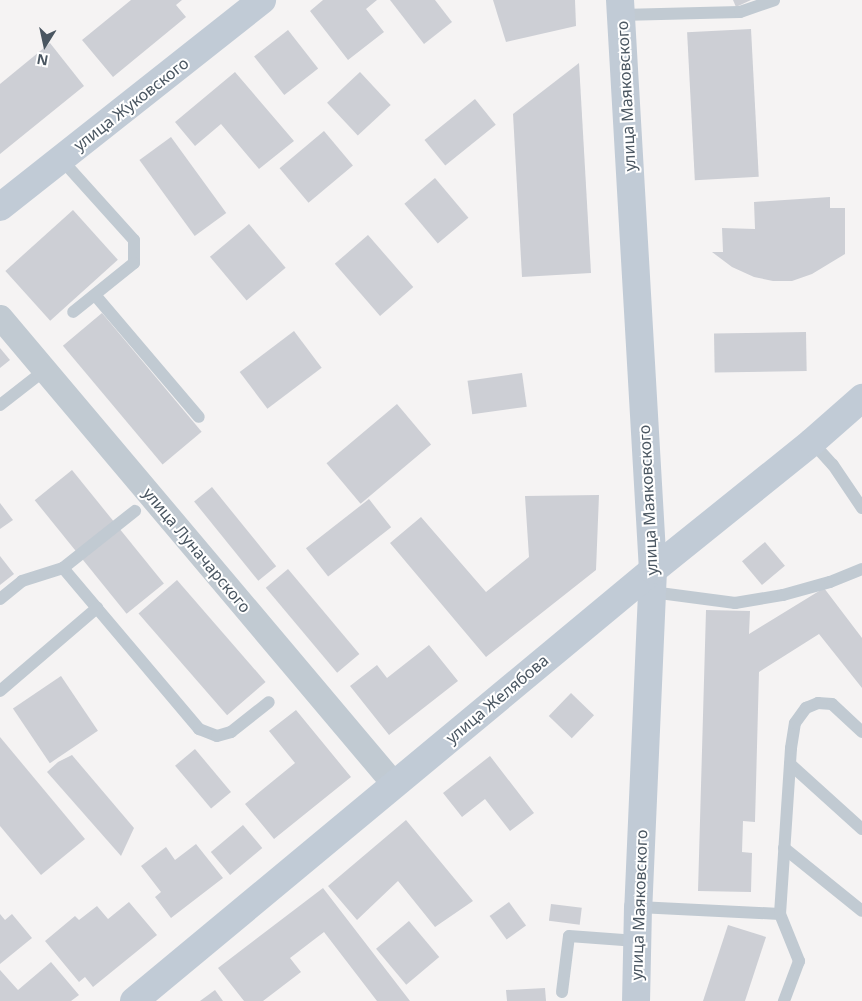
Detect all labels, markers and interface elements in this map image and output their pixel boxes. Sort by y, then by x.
north arrow [20,20,70,70]
street label: улица Маяковского [612,20,640,172]
text: N [35,50,50,71]
street label: улица Жуковского [70,53,192,155]
street label: улица Маяковского [634,424,662,576]
street label: улица Луначарского [139,483,255,617]
street label: улица Желябова [442,650,552,748]
street label: улица Маяковского [627,829,651,981]

